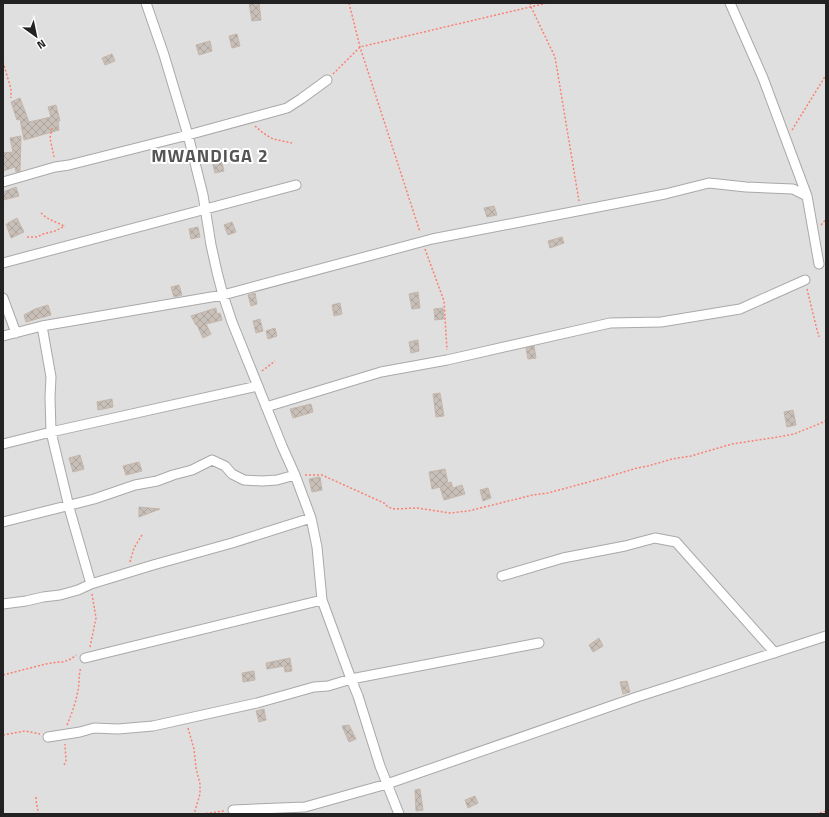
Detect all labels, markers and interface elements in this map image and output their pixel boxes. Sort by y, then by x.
north arrow [16,16,56,56]
text: N [34,36,49,53]
district label: MWANDIGA 2 [151,142,269,169]

